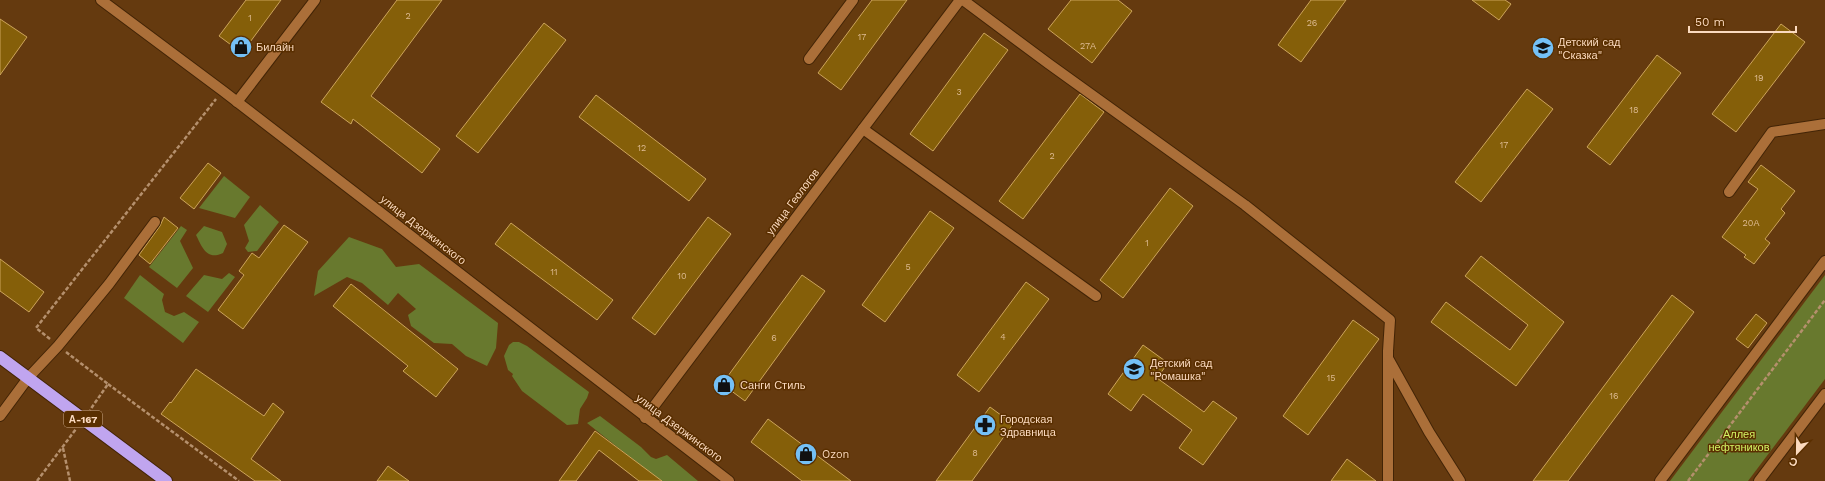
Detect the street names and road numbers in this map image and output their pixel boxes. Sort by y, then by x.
street label: улица Геологов [764,166,822,238]
street label: улица Дзержинского [378,193,468,267]
street label: улица Дзержинского [633,391,725,465]
road number: А-167 [64,411,102,427]

